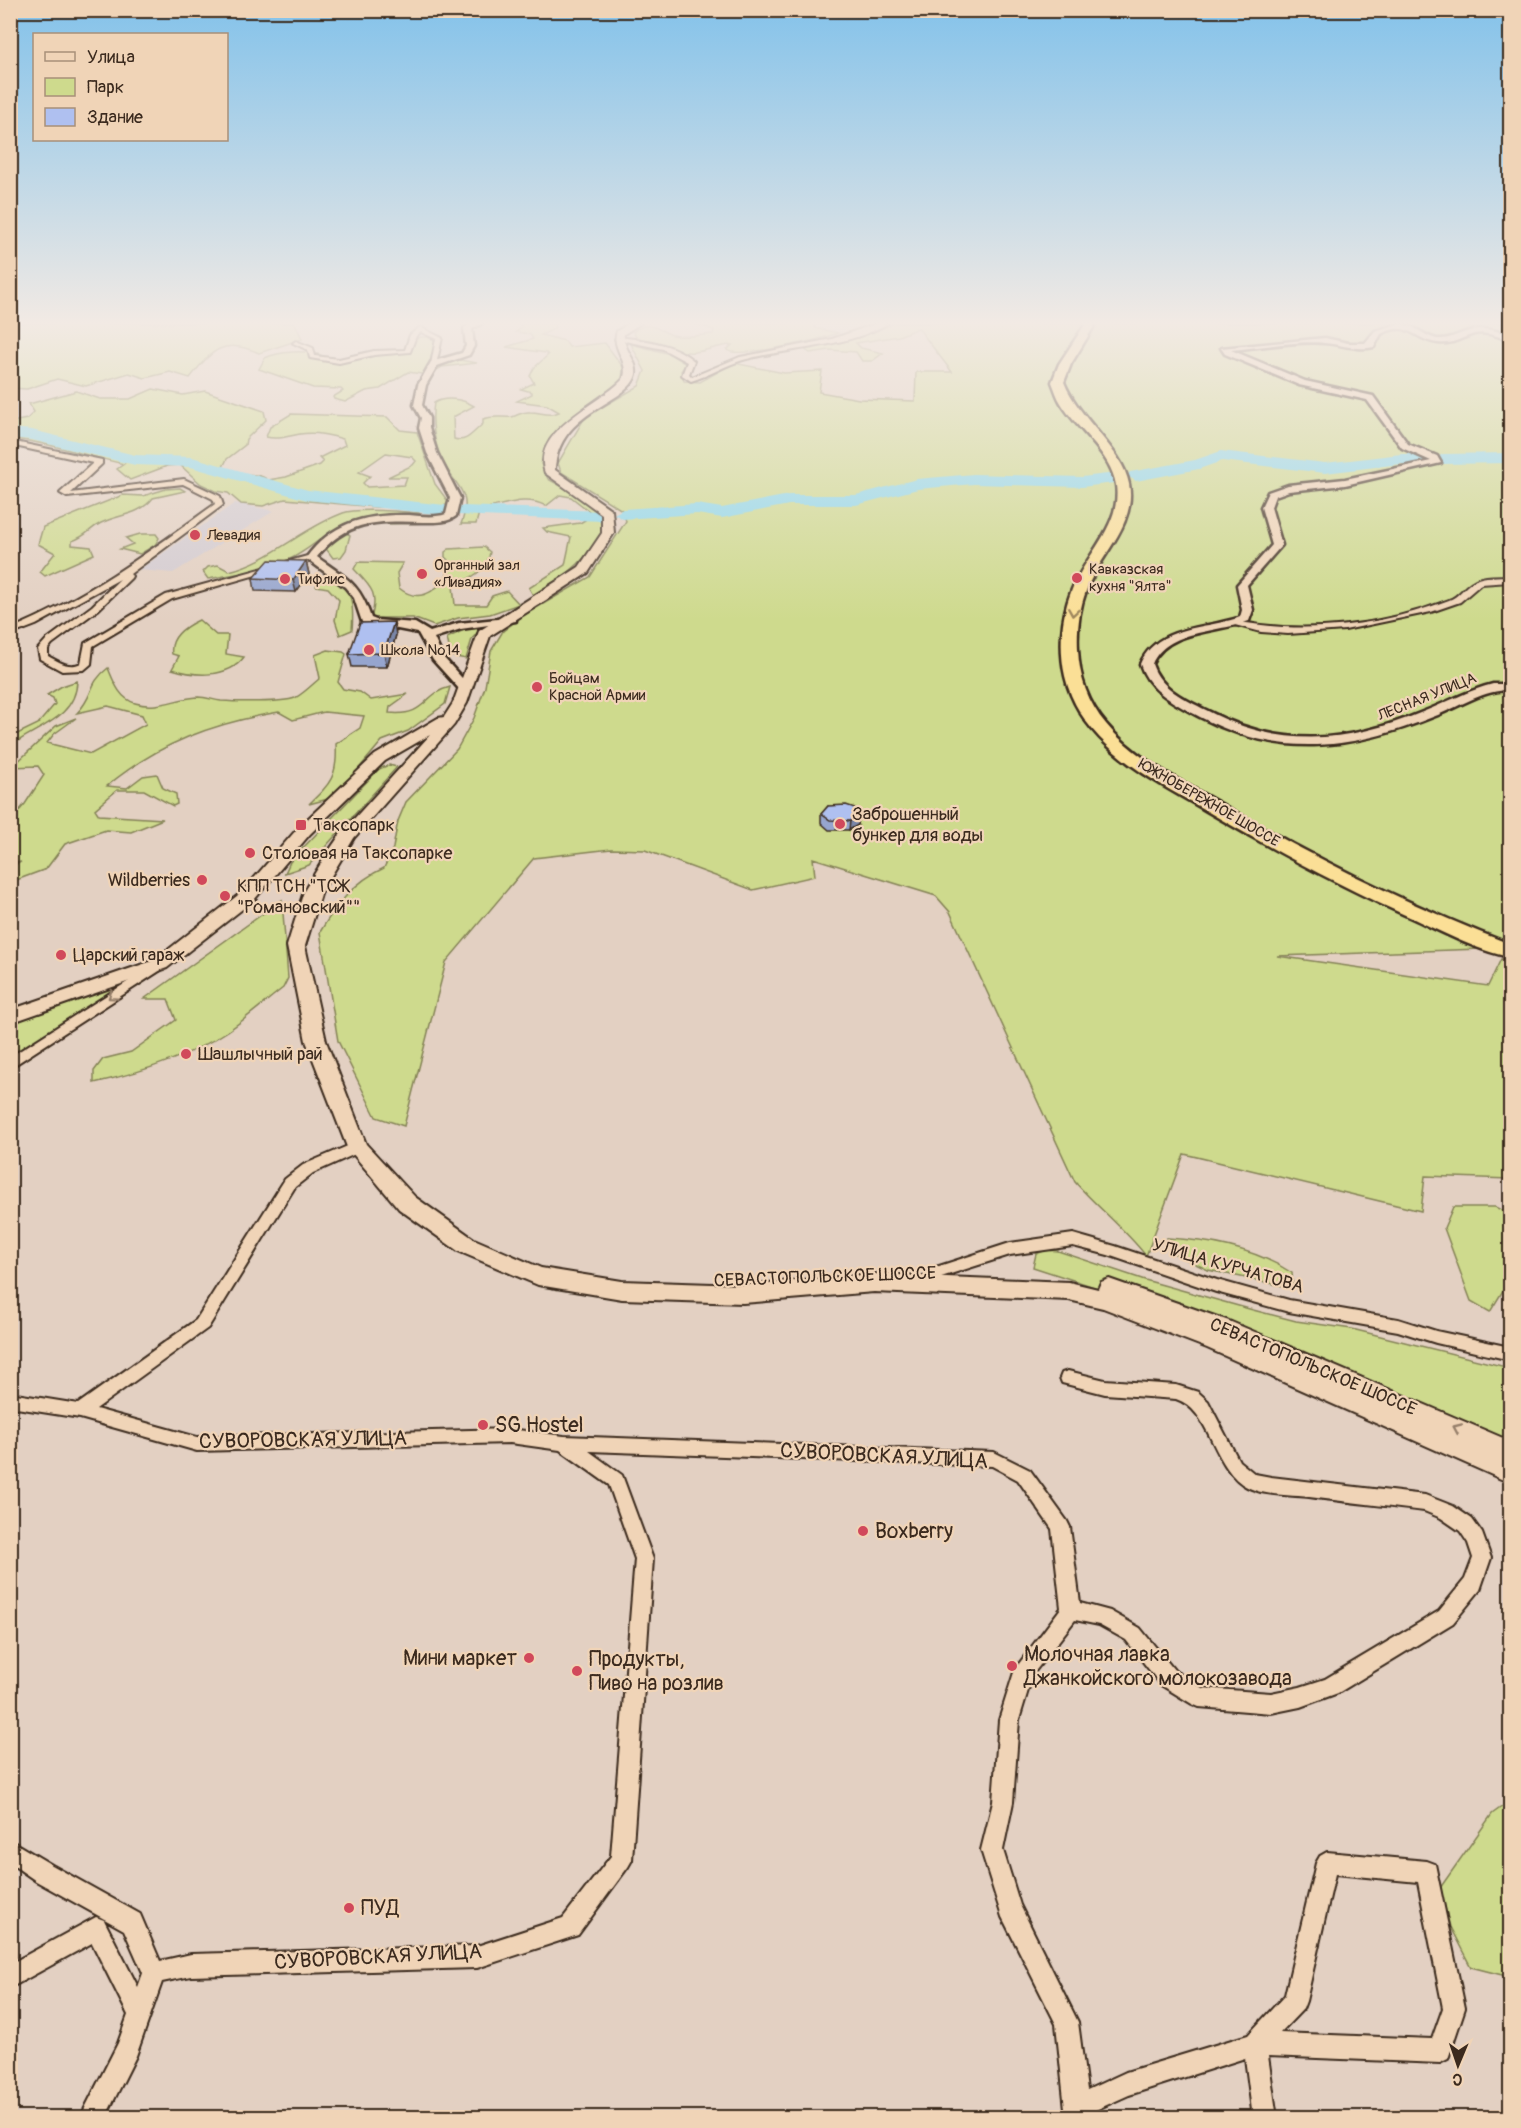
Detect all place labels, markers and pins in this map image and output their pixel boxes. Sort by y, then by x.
place label: Левадия [206,526,260,545]
marker: Левадия [188,528,202,542]
place label: Органный зал «Ливадия» [434,556,520,592]
place label: Кавказская кухня "Ялта" [1089,560,1172,596]
marker: Органный зал «Ливадия» [415,567,429,581]
place label: Тифлис [297,570,345,589]
marker: Кавказская кухня "Ялта" [1070,571,1084,585]
marker: Тифлис [278,572,292,586]
place label: Школа №14 [381,641,460,660]
marker: Школа №14 [362,643,376,657]
place label: Бойцам Красной Армии [549,669,646,705]
marker: Бойцам Красной Армии [530,680,544,694]
place label: Заброшенный бункер для воды [852,803,983,847]
place label: Таксопарк [313,814,395,837]
marker: Заброшенный бункер для воды [833,817,847,831]
marker: Таксопарк [294,818,308,832]
place label: Столовая на Таксопарке [262,842,453,865]
marker: Столовая на Таксопарке [243,846,257,860]
place label: Wildberries [108,869,190,892]
marker: Wildberries [195,873,209,887]
place label: КПП ТСН "ТСЖ "Романовский"" [237,875,360,919]
marker: КПП ТСН "ТСЖ "Романовский"" [218,889,232,903]
place label: Царский гараж [73,944,185,967]
marker: Царский гараж [54,948,68,962]
place label: Шашлычный рай [198,1043,323,1066]
marker: Шашлычный рай [179,1047,193,1061]
place label: SG Hostel [495,1412,584,1439]
marker: SG Hostel [476,1418,490,1432]
place label: Boxberry [875,1518,953,1545]
marker: Boxberry [856,1524,870,1538]
place label: Молочная лавка Джанкойского молокозавода [1023,1641,1292,1692]
place label: Мини маркет [403,1645,517,1672]
place label: Продукты, Пиво на розлив [589,1646,724,1697]
marker: Мини маркет [522,1651,536,1665]
marker: Молочная лавка Джанкойского молокозавода [1005,1659,1019,1673]
marker: Продукты, Пиво на розлив [570,1664,584,1678]
place label: ПУД [361,1895,399,1922]
marker: ПУД [342,1901,356,1915]

